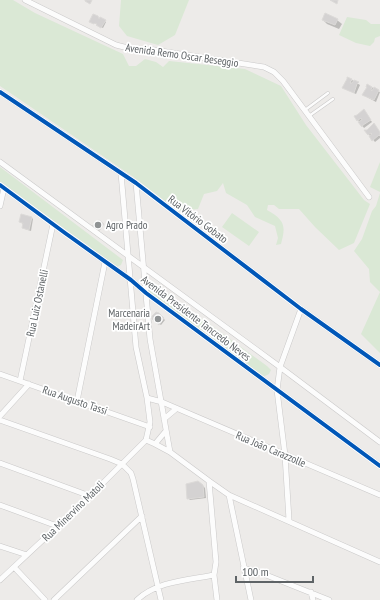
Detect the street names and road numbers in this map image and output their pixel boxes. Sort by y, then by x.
street label: Avenida Remo Oscar Beseggio [125,40,240,70]
street label: Rua Vitório Gobato [165,192,231,246]
street label: Rua Luiz Ostanelli [23,268,51,338]
street label: Avenida Presidente Tancredo Neves [138,272,254,364]
street label: Rua Augusto Tassi [41,382,109,418]
street label: Rua João Carazzolle [234,428,308,470]
street label: Rua Minervino Matoli [39,478,107,544]

